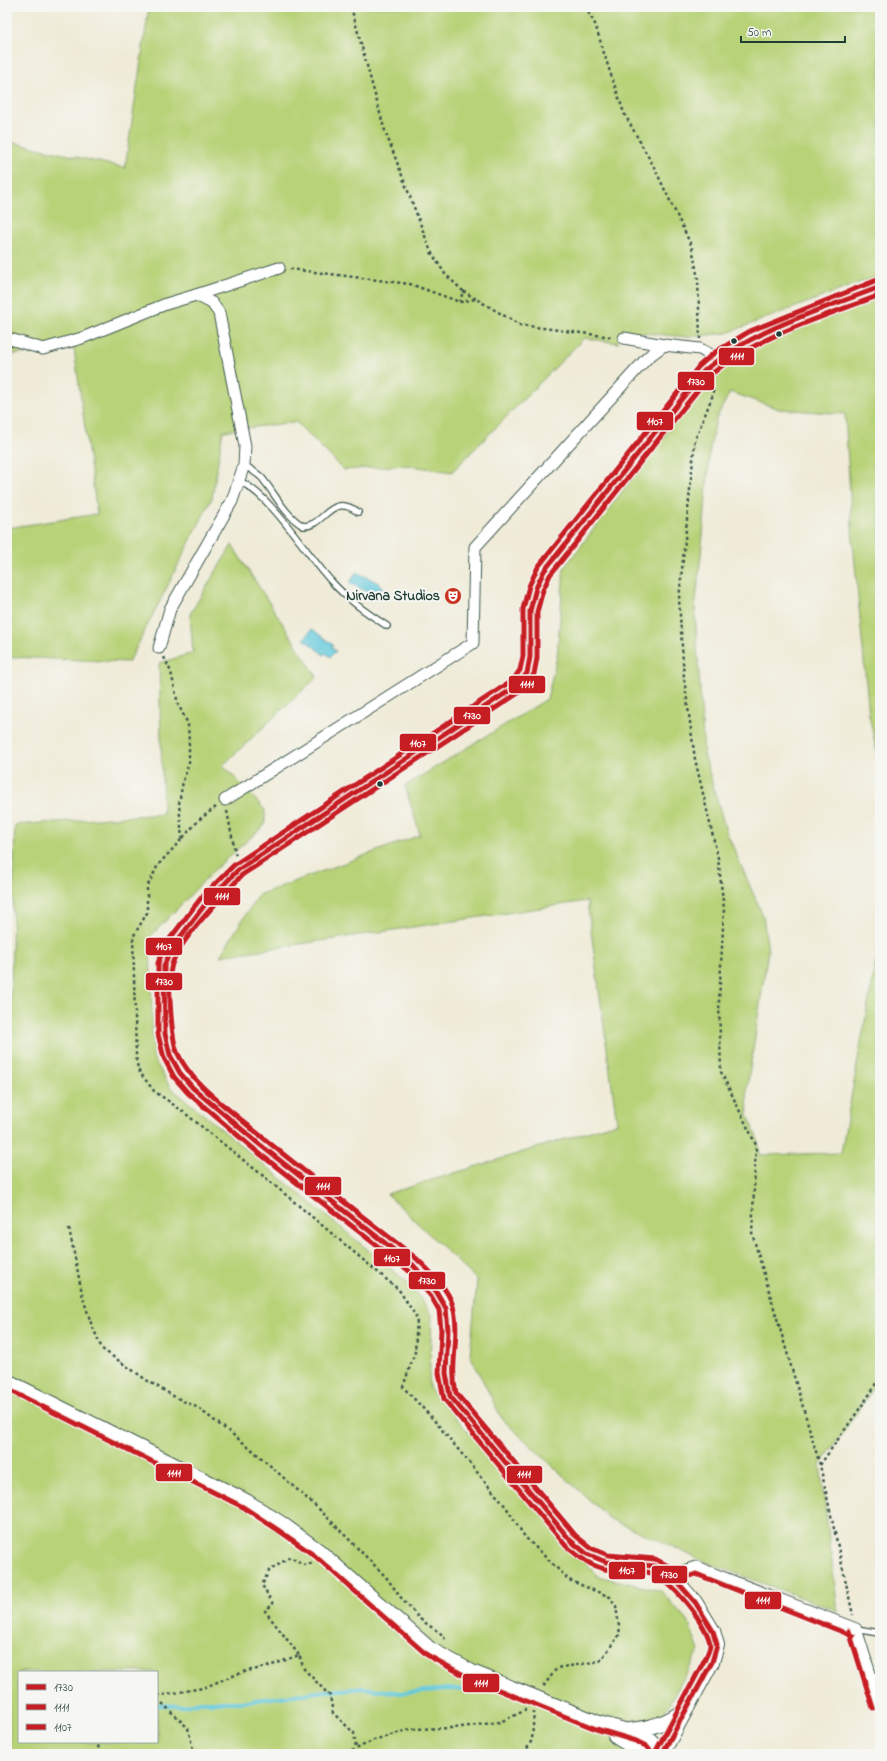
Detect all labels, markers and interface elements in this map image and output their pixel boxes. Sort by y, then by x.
scale bar [741,18,845,44]
text: 50 m [747,24,771,42]
unlabelled marker [774,329,784,339]
unlabelled marker [729,336,739,346]
line badge: 1111 [718,347,755,366]
text: 1111 [730,349,744,365]
line badge: 1730 [677,371,715,391]
text: 1730 [687,374,705,390]
line badge: 1107 [636,411,674,431]
text: 1107 [647,414,664,430]
place label: Nirvana Studios [346,586,440,607]
theatre icon: Nirvana Studios [443,586,463,606]
line badge: 1111 [508,675,546,694]
text: 1111 [520,677,534,693]
line badge: 1730 [453,706,491,725]
text: 1730 [463,708,481,724]
line badge: 1107 [399,733,437,752]
text: 1107 [410,736,427,752]
unlabelled marker [375,779,385,789]
line badge: 1111 [203,887,241,906]
text: 1111 [215,889,229,905]
line badge: 1107 [145,937,183,956]
text: 1107 [156,939,173,955]
line badge: 1730 [145,972,183,991]
text: 1730 [155,974,173,990]
line badge: 1111 [304,1176,342,1196]
text: 1111 [316,1179,330,1195]
line badge: 1107 [373,1248,411,1267]
text: 1107 [384,1251,401,1267]
line badge: 1730 [408,1271,446,1290]
text: 1730 [418,1273,436,1289]
line badge: 1111 [155,1463,193,1482]
line badge: 1111 [506,1465,543,1484]
text: 1111 [167,1466,181,1482]
text: 1111 [517,1467,531,1483]
line badge: 1107 [608,1561,646,1580]
text: 1107 [619,1563,636,1579]
line badge: 1730 [651,1565,688,1584]
text: 1730 [660,1567,678,1583]
line badge: 1111 [744,1591,782,1610]
text: 1111 [756,1593,770,1609]
legend [18,1671,158,1743]
line badge: 1111 [462,1673,500,1693]
text: 1111 [474,1676,488,1692]
text: 1730 [54,1679,73,1697]
text: 1111 [54,1699,69,1717]
text: 1107 [54,1719,72,1737]

